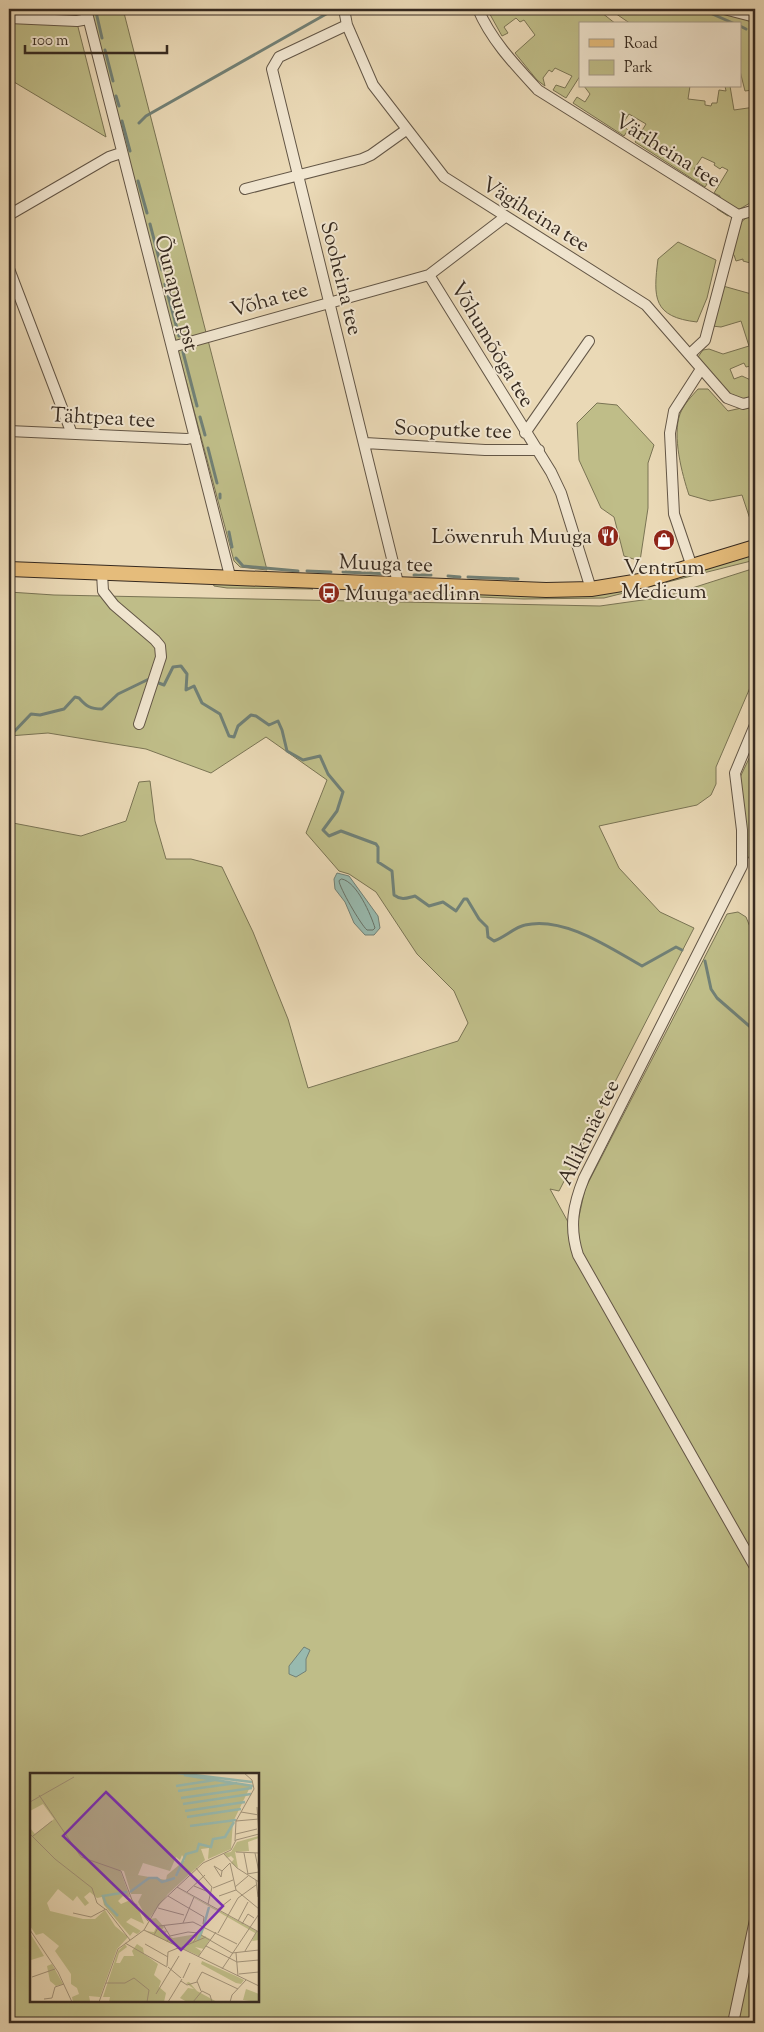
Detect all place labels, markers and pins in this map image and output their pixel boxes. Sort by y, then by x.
place label: Löwenruh Muuga [431,523,592,553]
restaurant icon: Löwenruh Muuga [596,524,620,548]
shop icon: Ventrum Medicum [652,528,676,552]
place label: Ventrum Medicum [621,554,707,608]
place label: Muuga aedlinn [345,580,480,610]
bus stop icon: Muuga aedlinn [317,581,341,605]

